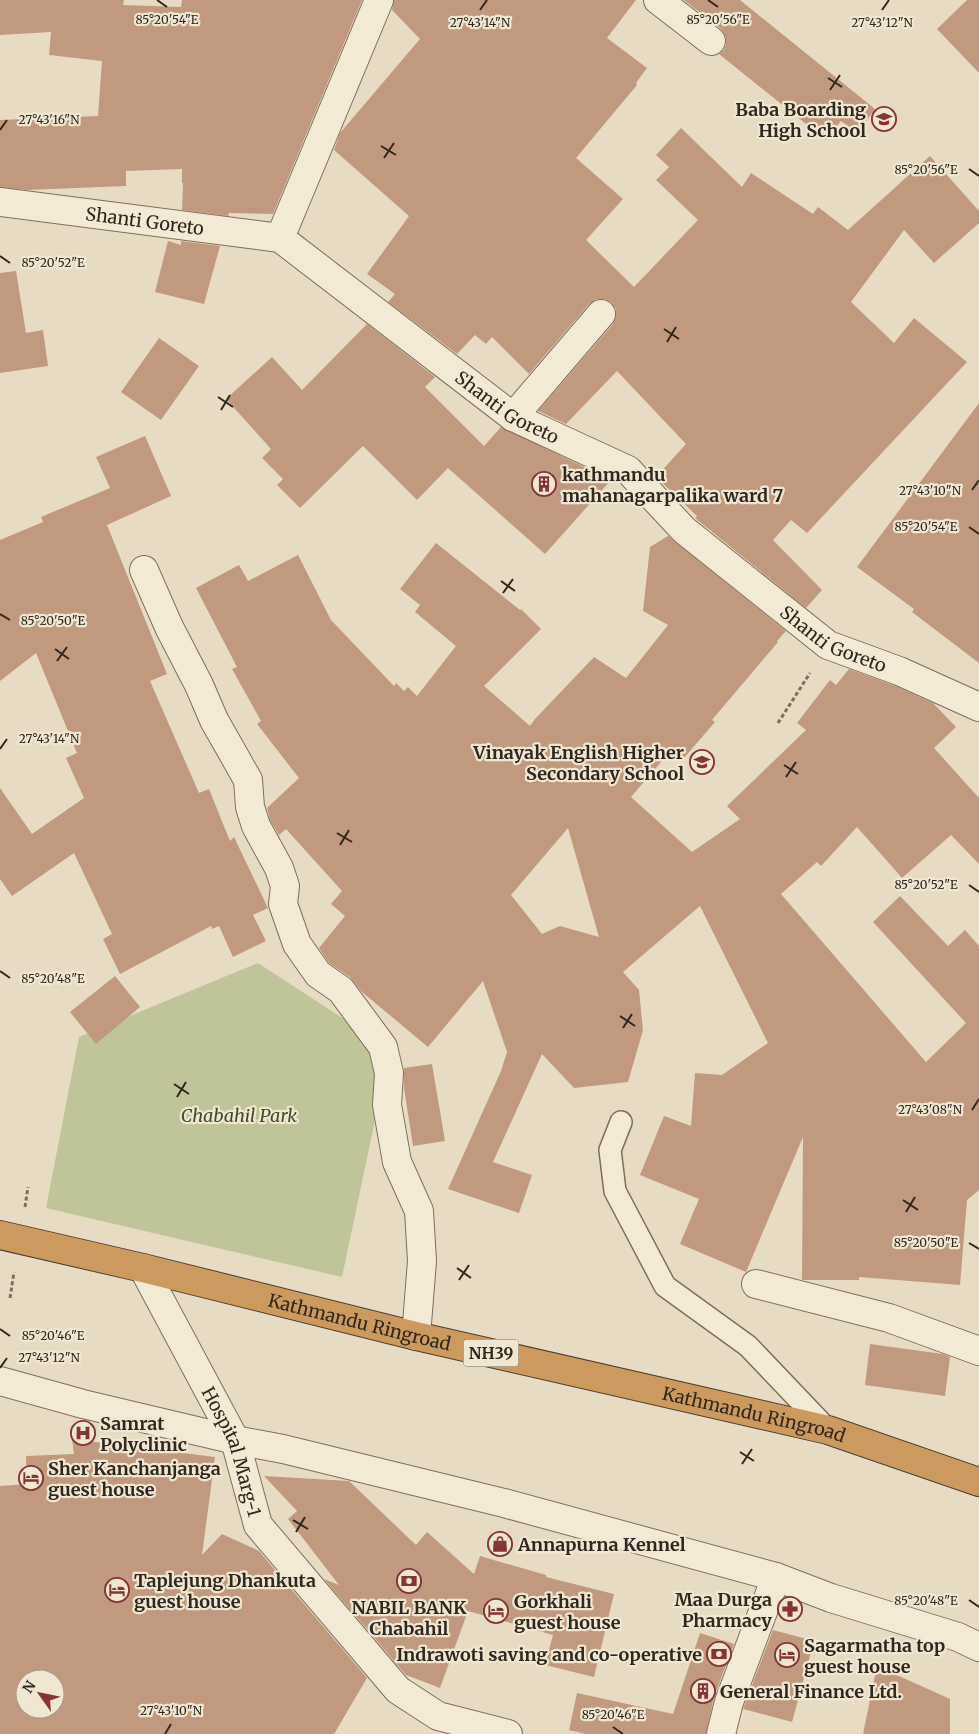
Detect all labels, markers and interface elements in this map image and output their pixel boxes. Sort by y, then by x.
text: 85°20'54"E [136,12,199,27]
text: 85°20'56"E [686,12,750,27]
text: 27°43'14"N [450,15,511,30]
text: 27°43'12"N [851,15,913,30]
place label: Baba Boarding High School [735,98,866,142]
school or university icon: Baba Boarding High School [871,106,897,132]
text: 27°43'16"N [19,112,80,127]
text: 85°20'56"E [894,162,958,177]
street label: Shanti Goreto [84,202,205,240]
text: 85°20'52"E [21,255,85,270]
street label: Shanti Goreto [451,365,563,448]
place label: kathmandu mahanagarpalika ward 7 [562,463,783,507]
building icon: kathmandu mahanagarpalika ward 7 [531,471,557,497]
text: 27°43'10"N [899,483,962,498]
text: 85°20'54"E [895,519,958,534]
street label: Shanti Goreto [776,600,890,677]
text: 85°20'50"E [21,613,86,628]
text: 27°43'14"N [19,731,80,746]
place label: Vinayak English Higher Secondary School [472,741,684,785]
school or university icon: Vinayak English Higher Secondary School [689,749,715,775]
text: 85°20'52"E [894,877,958,892]
text: 85°20'48"E [21,971,85,986]
text: 27°43'08"N [898,1102,963,1117]
park label: Chabahil Park [181,1104,297,1127]
text: 85°20'50"E [894,1235,959,1250]
street label: Kathmandu Ringroad [266,1288,453,1355]
text: 85°20'46"E [22,1328,85,1343]
road number: NH39 [464,1340,518,1366]
text: 27°43'12"N [18,1350,80,1365]
street label: Kathmandu Ringroad [660,1381,849,1447]
street label: Hospital Marg-1 [197,1383,267,1519]
place label: Samrat Polyclinic [100,1412,187,1456]
hospital icon: Samrat Polyclinic [70,1420,96,1446]
place label: Sher Kanchanjanga guest house [48,1457,221,1501]
hotel icon: Sher Kanchanjanga guest house [18,1465,44,1491]
shop icon: Annapurna Kennel [487,1531,513,1557]
place label: Annapurna Kennel [517,1533,686,1556]
bank icon: NABIL BANK Chabahil [396,1568,422,1594]
place label: Taplejung Dhankuta guest house [134,1569,316,1613]
hotel icon: Taplejung Dhankuta guest house [104,1577,130,1603]
place label: Maa Durga Pharmacy [675,1588,772,1632]
place label: Gorkhali guest house [514,1590,621,1634]
text: 85°20'48"E [894,1593,958,1608]
place label: NABIL BANK Chabahil [351,1596,467,1640]
pharmacy icon: Maa Durga Pharmacy [777,1596,803,1622]
hotel icon: Gorkhali guest house [483,1598,509,1624]
place label: Sagarmatha top guest house [804,1634,945,1678]
bank icon: Indrawoti saving and co-operative [706,1641,732,1667]
hotel icon: Sagarmatha top guest house [774,1642,800,1668]
place label: Indrawoti saving and co-operative [396,1643,702,1666]
north arrow [15,1669,65,1719]
text: N [19,1677,40,1696]
building icon: General Finance Ltd. [690,1678,716,1704]
place label: General Finance Ltd. [720,1680,902,1703]
text: 27°43'10"N [140,1703,203,1718]
text: 85°20'46"E [582,1707,645,1722]

